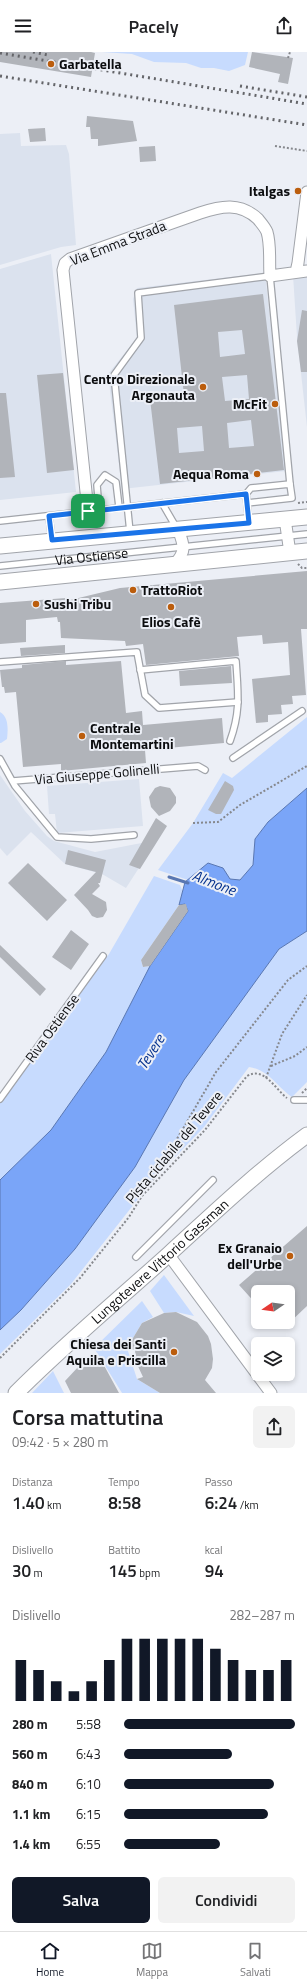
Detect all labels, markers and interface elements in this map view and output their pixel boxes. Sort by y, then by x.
text: Pacely [128,13,179,40]
icon: menu [12,15,34,37]
icon: share [273,15,295,37]
place label: Garbatella [59,53,122,74]
marker: Garbatella [46,59,56,69]
place label: Italgas [249,180,290,201]
marker: Italgas [293,186,303,196]
street label: Via Emma Strada [67,215,169,270]
place label: Centro Direzionale Argonauta [84,368,195,405]
marker: Centro Direzionale Argonauta [198,382,208,392]
place label: McFit [233,393,267,414]
marker: McFit [270,399,280,409]
place label: Aequa Roma [173,463,249,484]
marker: Aequa Roma [252,469,262,479]
pin [71,494,105,528]
icon: arrive [77,500,99,522]
street label: Via Ostiense [54,542,129,570]
place label: TrattoRiot [141,579,202,600]
marker: TrattoRiot [128,585,138,595]
place label: Sushi Tribu [44,593,111,614]
marker: Sushi Tribu [31,599,41,609]
marker: Elios Cafè [166,602,176,612]
place label: Elios Cafè [141,611,201,632]
place label: Centrale Montemartini [90,717,174,754]
marker: Centrale Montemartini [77,731,87,741]
street label: Via Giuseppe Golinelli [34,758,160,789]
water label: Almone [189,864,240,902]
street label: Riva Ostiense [19,989,84,1066]
water label: Tevere [131,1029,171,1074]
street label: Pista ciclabile del Tevere [120,1086,227,1208]
street label: Lungotevere Vittorio Gassman [86,1194,233,1328]
place label: Ex Granaio dell'Urbe [218,1237,282,1274]
marker: Ex Granaio dell'Urbe [285,1251,295,1261]
north arrow [251,1285,295,1329]
map controls [251,1285,295,1381]
place label: Chiesa dei Santi Aquila e Priscilla [66,1333,166,1370]
button: layers [251,1337,295,1381]
marker: Chiesa dei Santi Aquila e Priscilla [169,1347,179,1357]
text: Corsa mattutina [12,1400,163,1434]
button: share [253,1406,295,1448]
text: 09:42 · 5 × 280 m [12,1432,108,1452]
text: Distanza [12,1474,52,1490]
text: Tempo [108,1474,139,1490]
text: Passo [205,1474,233,1490]
text: 1.40 [12,1490,45,1516]
text: 8:58 [108,1490,141,1516]
text: 6:24 [205,1490,237,1516]
text: km [45,1497,62,1513]
text: /km [237,1497,259,1513]
text: Dislivello [12,1542,53,1558]
text: Battito [108,1542,140,1558]
text: kcal [205,1542,223,1558]
text: 30 [12,1558,31,1584]
text: 145 [108,1558,137,1584]
text: 94 [205,1558,224,1584]
text: m [31,1565,43,1581]
text: bpm [137,1565,160,1581]
text: Dislivello [12,1605,61,1625]
text: 282–287 m [229,1605,295,1625]
text: 280 m [12,1714,48,1734]
text: 5:58 [76,1714,101,1734]
text: 560 m [12,1744,48,1764]
text: 6:43 [76,1744,101,1764]
text: 840 m [12,1774,48,1794]
text: 6:10 [76,1774,101,1794]
text: 1.1 km [12,1804,50,1824]
text: 6:15 [76,1804,101,1824]
text: 1.4 km [12,1834,50,1854]
text: 6:55 [76,1834,101,1854]
button: Salva [12,1877,150,1923]
button: Condividi [158,1877,295,1923]
tab: Home [36,1940,64,1980]
tab: Mappa [136,1940,168,1980]
tab: Salvati [240,1940,271,1980]

